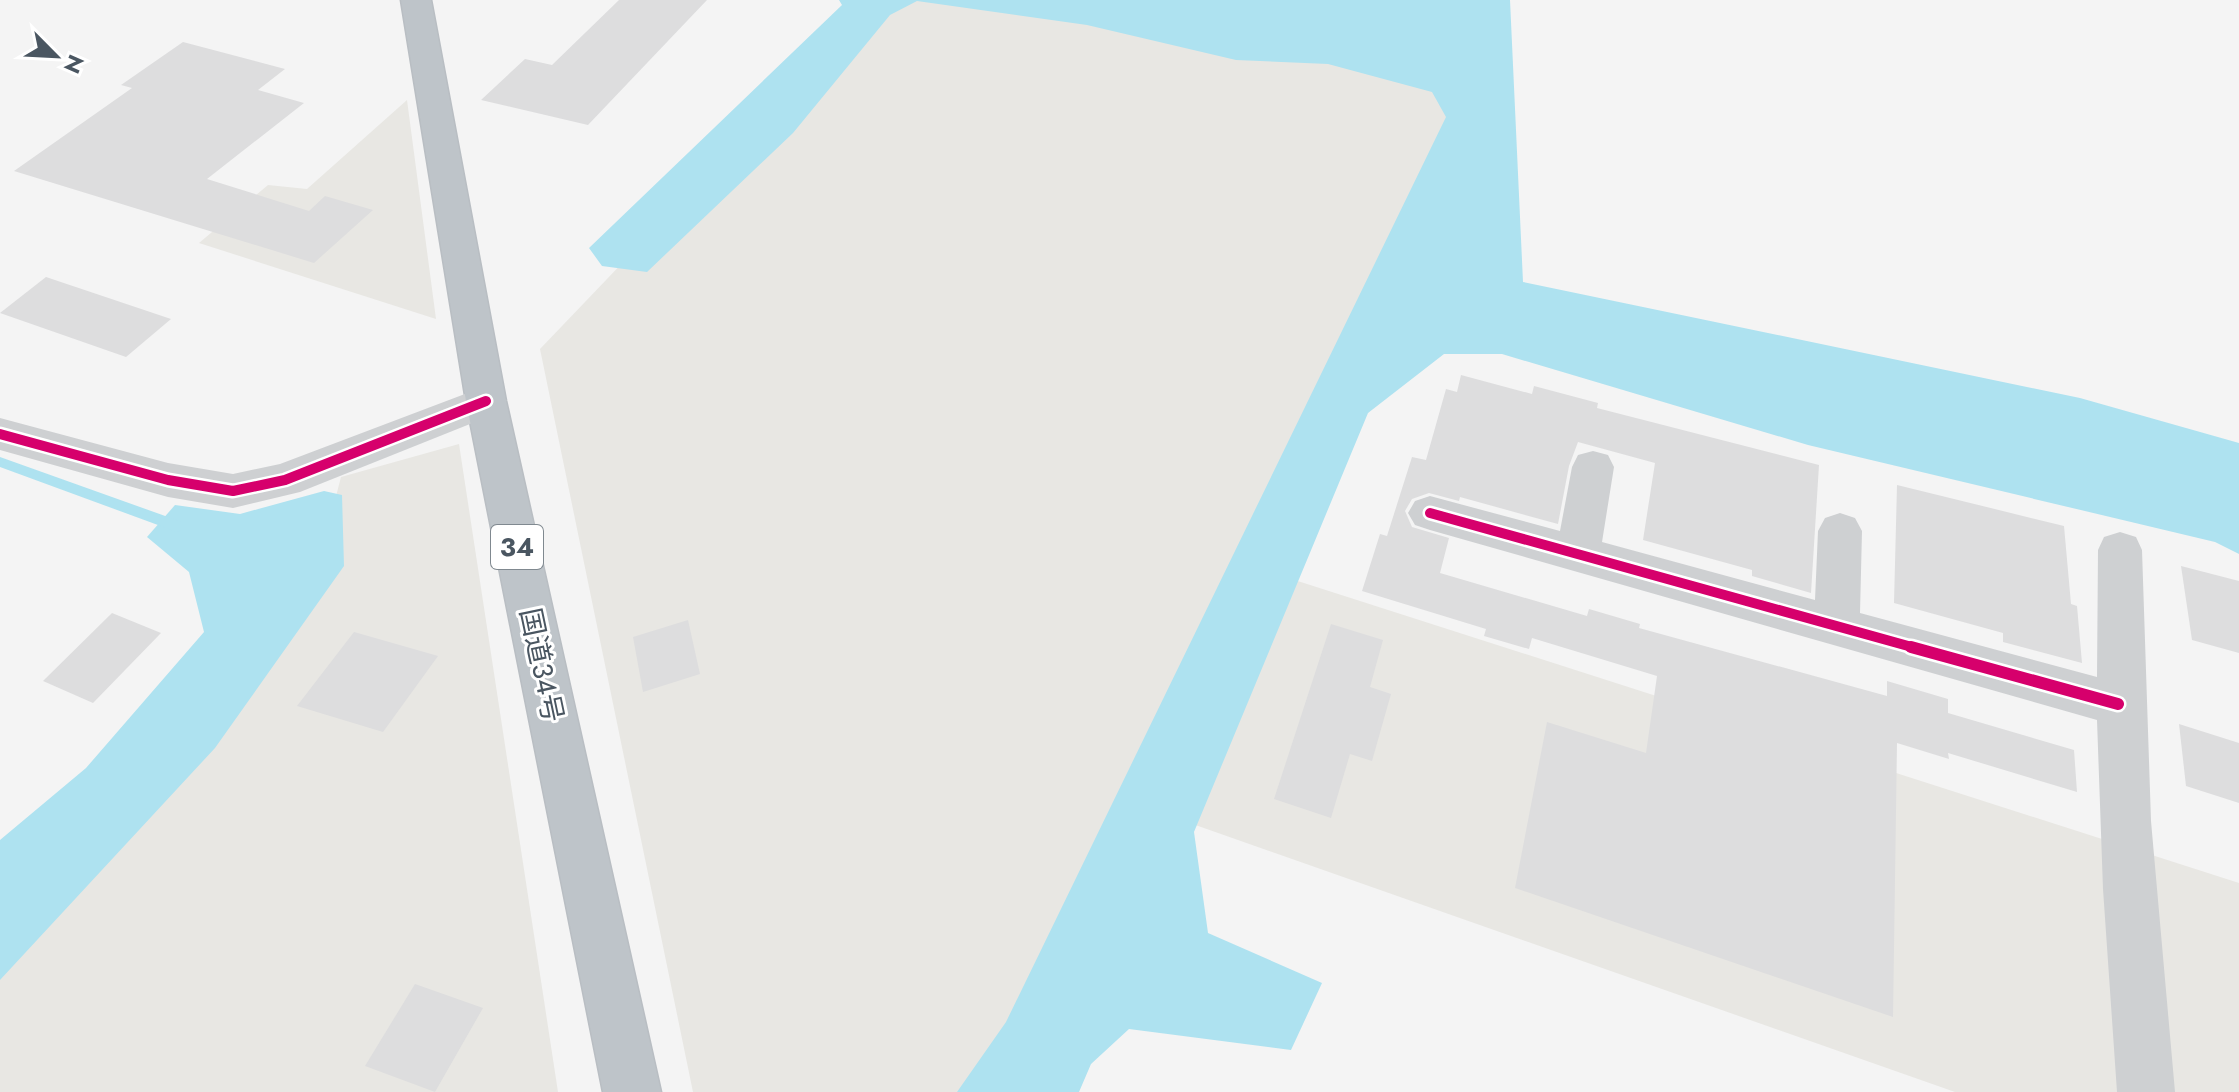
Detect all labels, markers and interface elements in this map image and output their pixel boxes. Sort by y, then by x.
north arrow [16,16,96,96]
text: N [56,50,92,79]
road number: 34 [491,525,543,569]
street label: 国道34号 [509,604,574,726]

